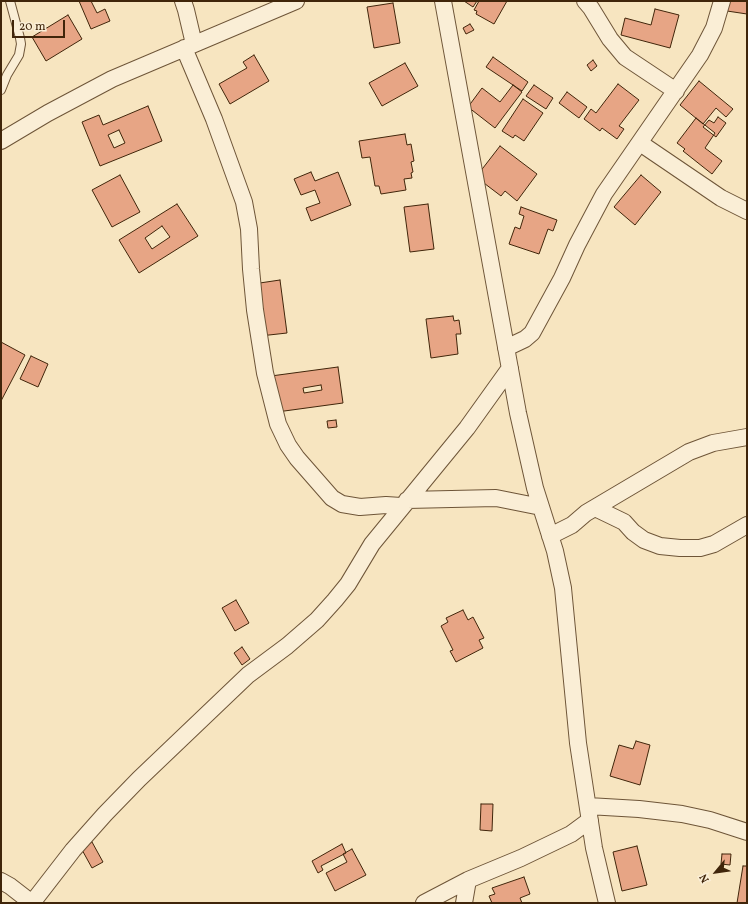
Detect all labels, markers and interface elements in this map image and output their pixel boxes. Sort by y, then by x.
scale bar [14,12,67,38]
text: 20 m [19,19,46,35]
north arrow [696,852,736,892]
text: N [697,871,714,885]

